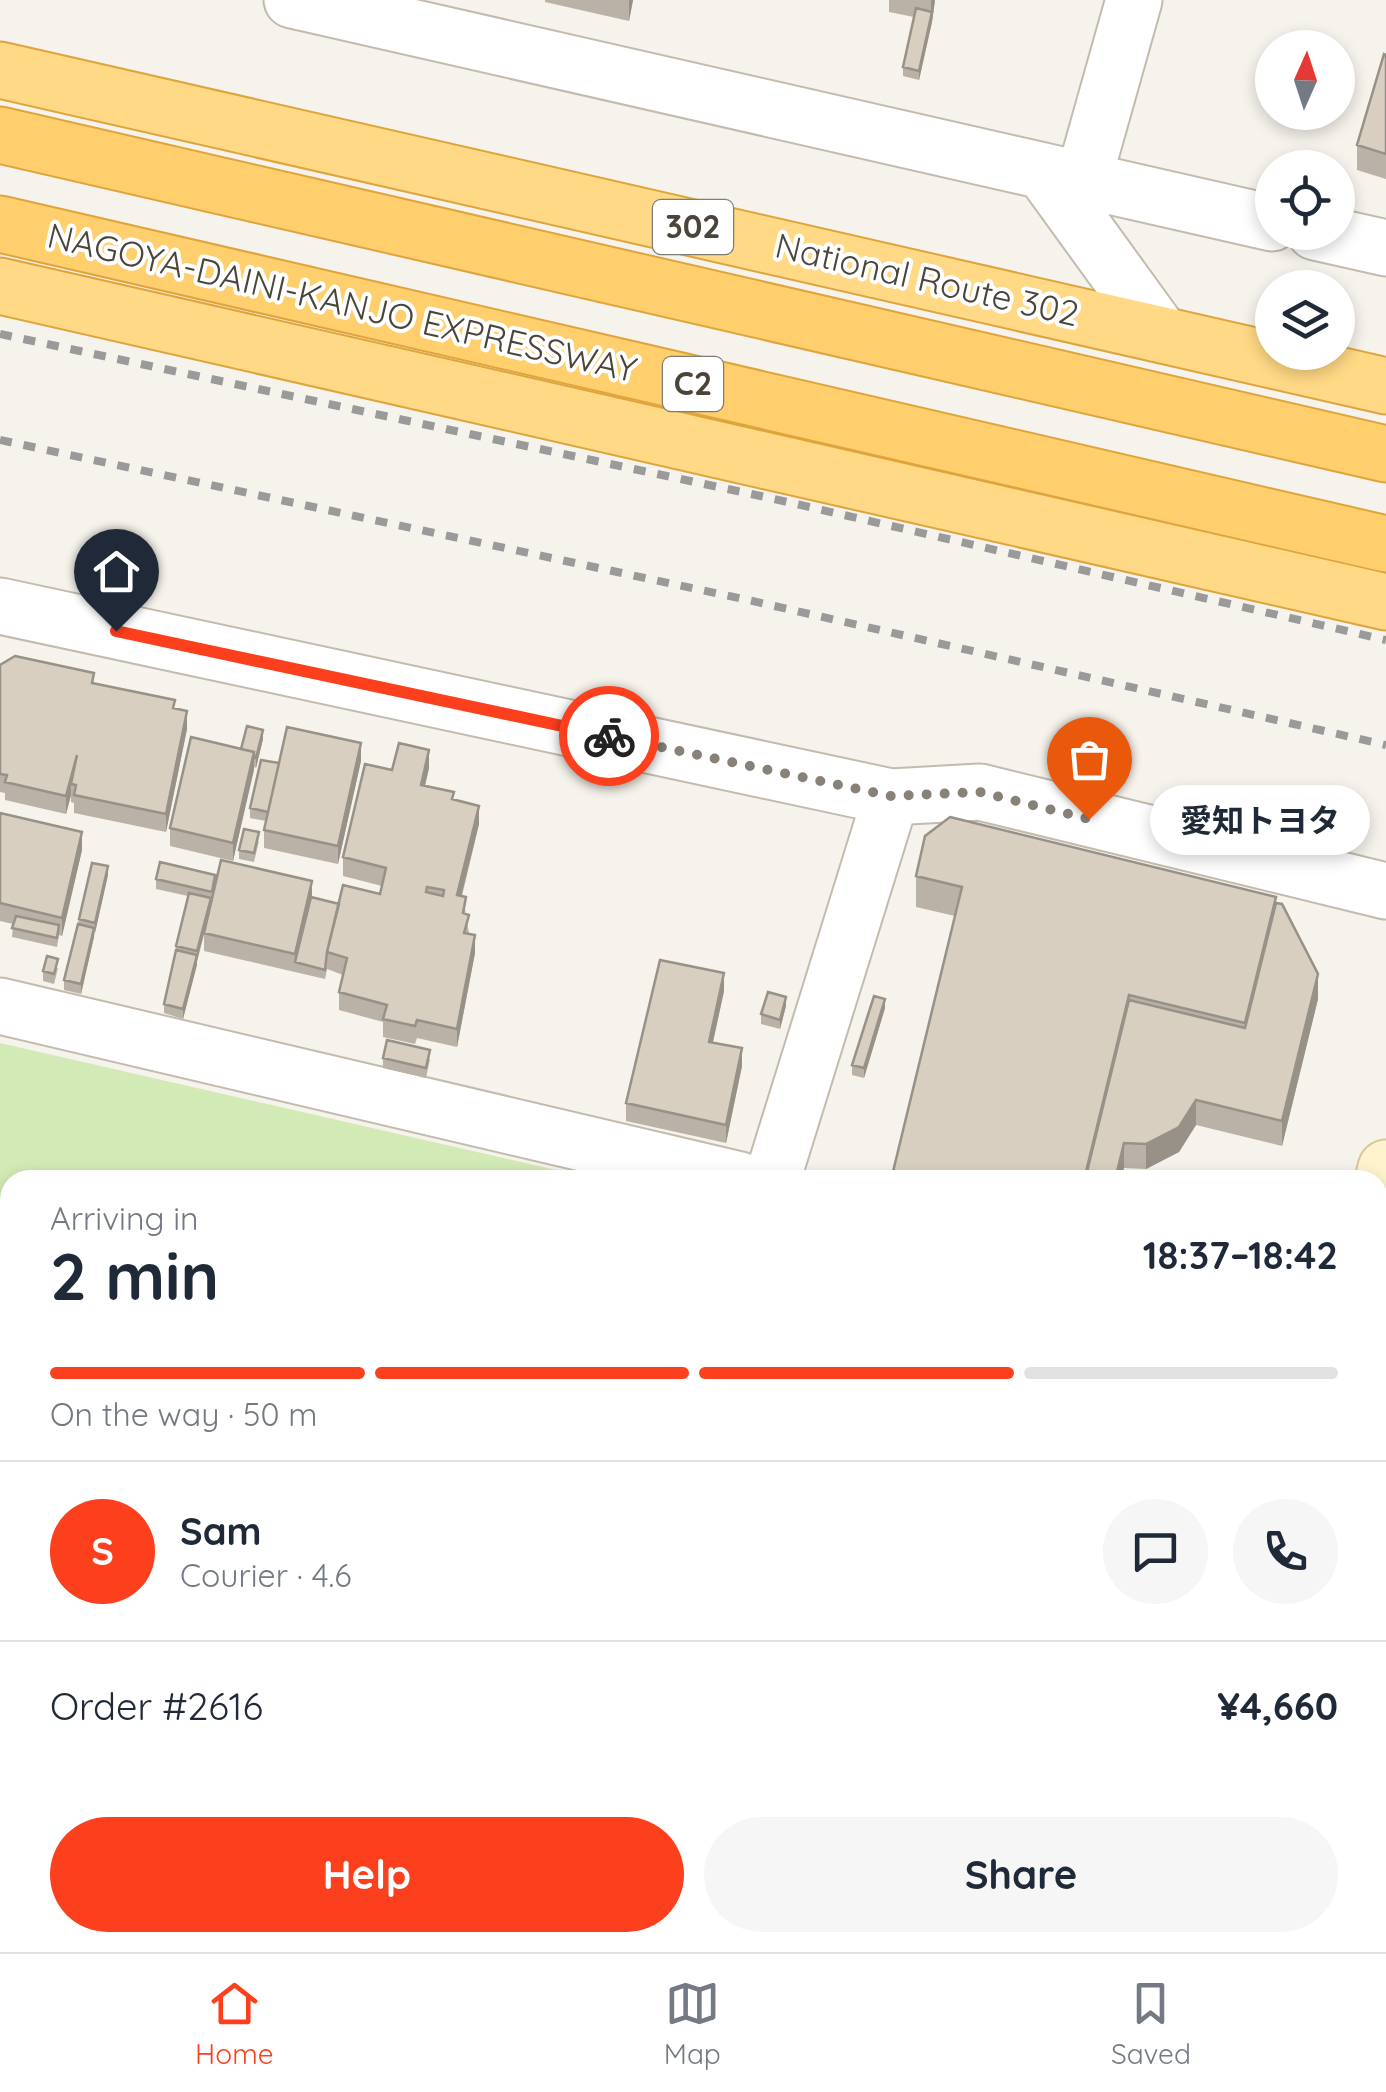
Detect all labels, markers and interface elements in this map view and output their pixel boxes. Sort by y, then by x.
north arrow [1255,30,1355,130]
map controls [1255,30,1355,370]
button: locate [1255,150,1355,250]
road number: 302 [653,200,733,254]
street label: NAGOYA-DAINI-KANJO EXPRESSWAY [43,213,641,391]
street label: National Route 302 [771,223,1083,335]
button: layers [1255,270,1355,370]
road number: C2 [663,357,723,411]
pin [74,529,159,632]
icon: home [89,544,144,599]
courier [559,686,659,786]
icon: bike [582,709,637,764]
pin [1047,717,1132,820]
icon: bag [1062,732,1117,787]
callout: 愛知トヨタ [1149,784,1369,854]
text: 愛知トヨタ [1180,800,1340,840]
text: Arriving in [50,1198,199,1238]
text: 18:37–18:42 [1143,1231,1338,1279]
text: 2 min [50,1235,219,1316]
text: On the way · 50 m [50,1394,317,1434]
button: chat [1103,1499,1208,1604]
button: phone [1233,1499,1338,1604]
text: Sam [180,1507,262,1555]
text: S [91,1527,114,1575]
text: Courier · 4.6 [180,1555,352,1595]
text: Order #2616 [50,1682,263,1730]
text: ¥4,660 [1217,1682,1338,1730]
button: Help [50,1817,684,1932]
button: Share [704,1817,1338,1932]
tab: Home [195,1976,274,2071]
tab: Map [664,1976,721,2071]
tab: Saved [1111,1976,1191,2071]

